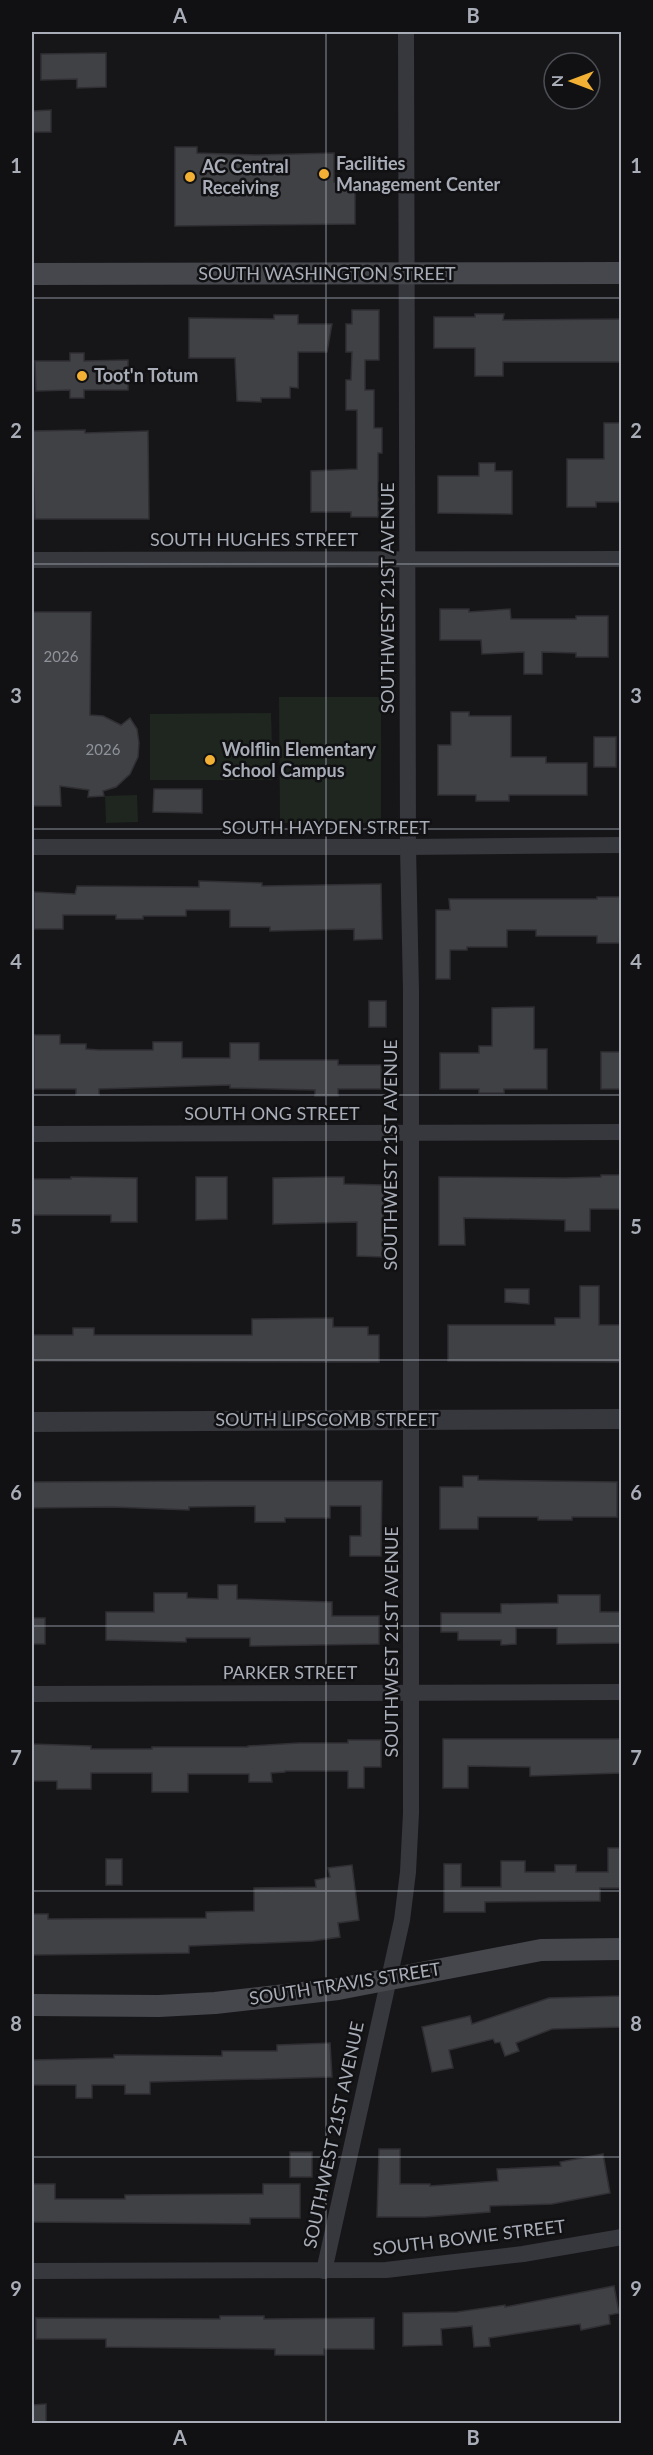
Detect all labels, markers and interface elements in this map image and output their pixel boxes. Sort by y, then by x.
text: A [172,3,187,27]
text: B [466,3,480,27]
north arrow [542,51,602,111]
text: N [547,75,566,87]
place label: Facilities Management Center [336,152,501,195]
text: 1 [10,153,22,177]
text: 1 [630,153,642,177]
place label: AC Central Receiving [201,155,289,198]
marker: Facilities Management Center [317,167,331,181]
marker: AC Central Receiving [183,170,197,184]
street label: SOUTH WASHINGTON STREET [198,262,456,284]
place label: Toot'n Totum [94,364,198,386]
marker: Toot'n Totum [75,369,89,383]
text: 2 [10,418,22,442]
text: 2 [630,418,642,442]
street label: SOUTHWEST 21ST AVENUE [376,482,398,714]
street label: SOUTH HUGHES STREET [150,528,358,550]
house number: 2026 [44,647,79,665]
text: 3 [10,683,22,707]
text: 3 [630,683,642,707]
place label: Wolflin Elementary School Campus [222,738,376,781]
house number: 2026 [86,740,121,758]
marker: Wolflin Elementary School Campus [203,753,217,767]
street label: SOUTH HAYDEN STREET [222,816,430,838]
text: 4 [10,949,22,973]
text: 4 [630,949,642,973]
street label: SOUTHWEST 21ST AVENUE [379,1039,401,1271]
street label: SOUTH ONG STREET [184,1102,360,1124]
text: 5 [10,1214,22,1238]
text: 5 [630,1214,642,1238]
street label: SOUTH LIPSCOMB STREET [215,1408,439,1430]
text: 6 [10,1480,22,1504]
text: 6 [630,1480,642,1504]
street label: SOUTHWEST 21ST AVENUE [380,1526,402,1758]
street label: PARKER STREET [223,1661,358,1683]
text: 7 [10,1745,22,1769]
text: 7 [630,1745,642,1769]
street label: SOUTH TRAVIS STREET [247,1957,443,2009]
text: 8 [10,2011,22,2035]
text: 8 [630,2011,642,2035]
street label: SOUTHWEST 21ST AVENUE [298,2019,368,2250]
street label: SOUTH BOWIE STREET [371,2214,567,2260]
text: 9 [10,2276,22,2300]
text: 9 [630,2276,642,2300]
text: A [172,2425,187,2449]
text: B [466,2425,480,2449]

